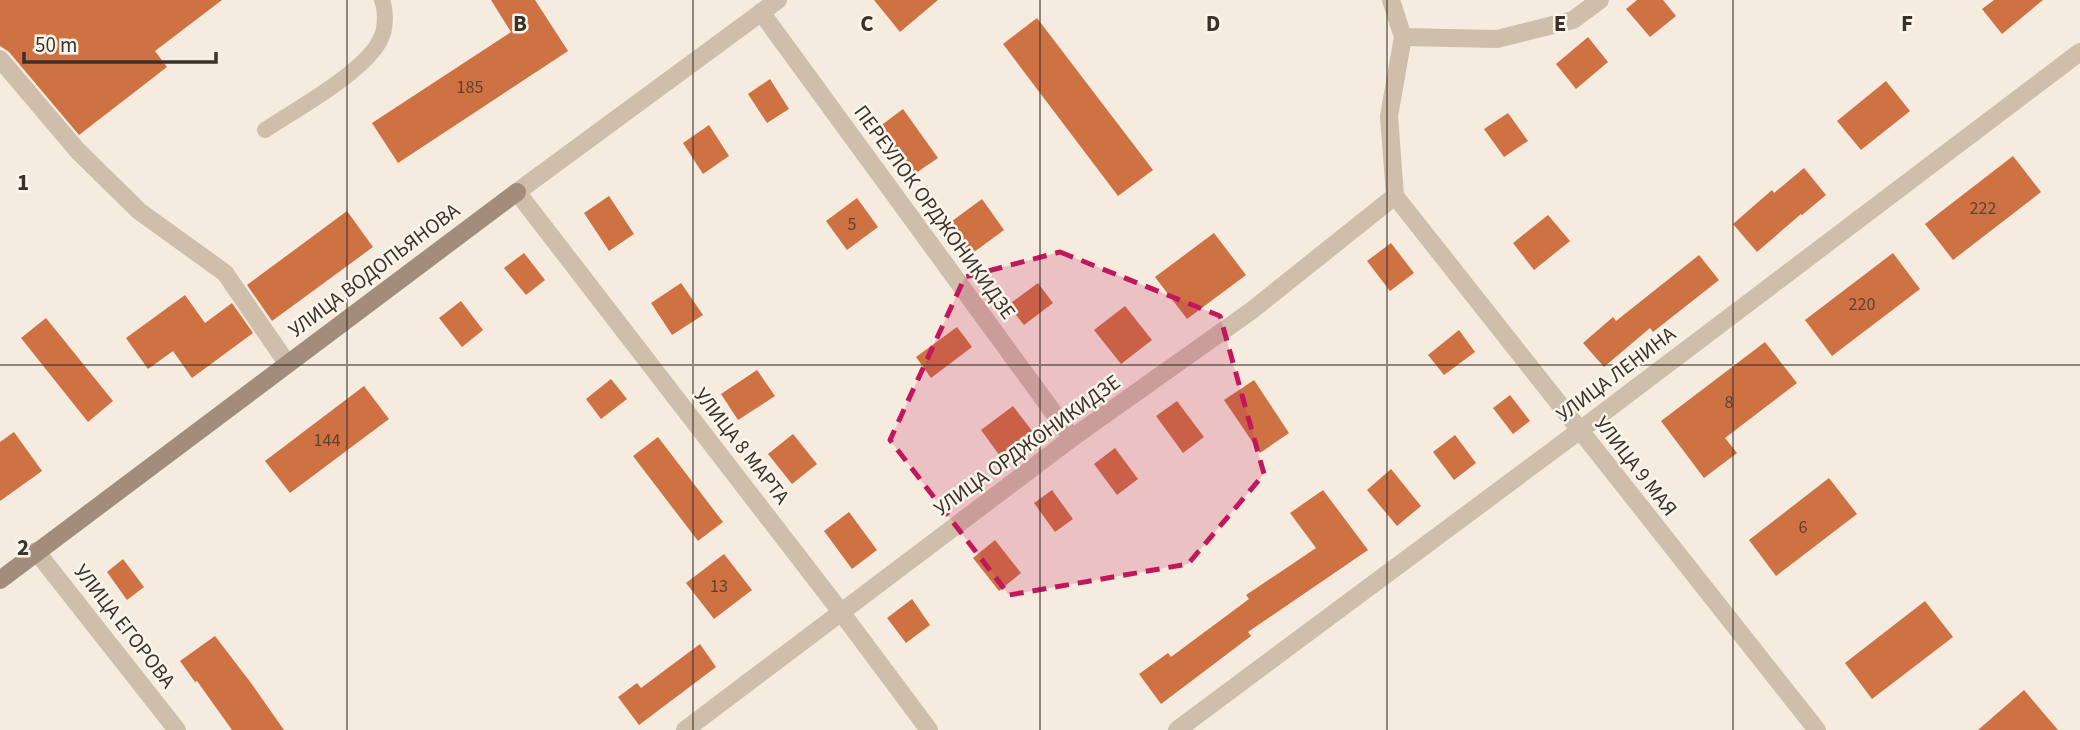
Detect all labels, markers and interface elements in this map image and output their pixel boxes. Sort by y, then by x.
text: B [513,7,527,40]
text: C [860,7,874,40]
text: D [1206,7,1220,40]
text: E [1554,7,1566,40]
text: F [1901,7,1913,40]
scale bar [24,21,217,65]
text: 50 m [35,30,77,60]
house number: 185 [457,75,483,100]
street label: ПЕРЕУЛОК ОРДЖОНИКИДЗЕ [847,99,1023,325]
text: 1 [17,166,29,199]
street label: УЛИЦА ВОДОПЬЯНОВА [282,195,466,344]
house number: 222 [1970,196,1996,221]
house number: 5 [848,212,857,237]
house number: 220 [1849,292,1875,317]
street label: УЛИЦА ЛЕНИНА [1550,319,1682,429]
street label: УЛИЦА ОРДЖОНИКИДЗЕ [928,367,1126,523]
street label: УЛИЦА 8 МАРТА [687,382,797,511]
house number: 8 [1725,390,1734,415]
street label: УЛИЦА 9 МАЯ [1587,410,1685,522]
house number: 144 [314,428,340,453]
house number: 6 [1799,515,1808,540]
text: 2 [17,531,29,564]
street label: УЛИЦА ЕГОРОВА [67,558,183,695]
house number: 13 [710,574,728,599]

